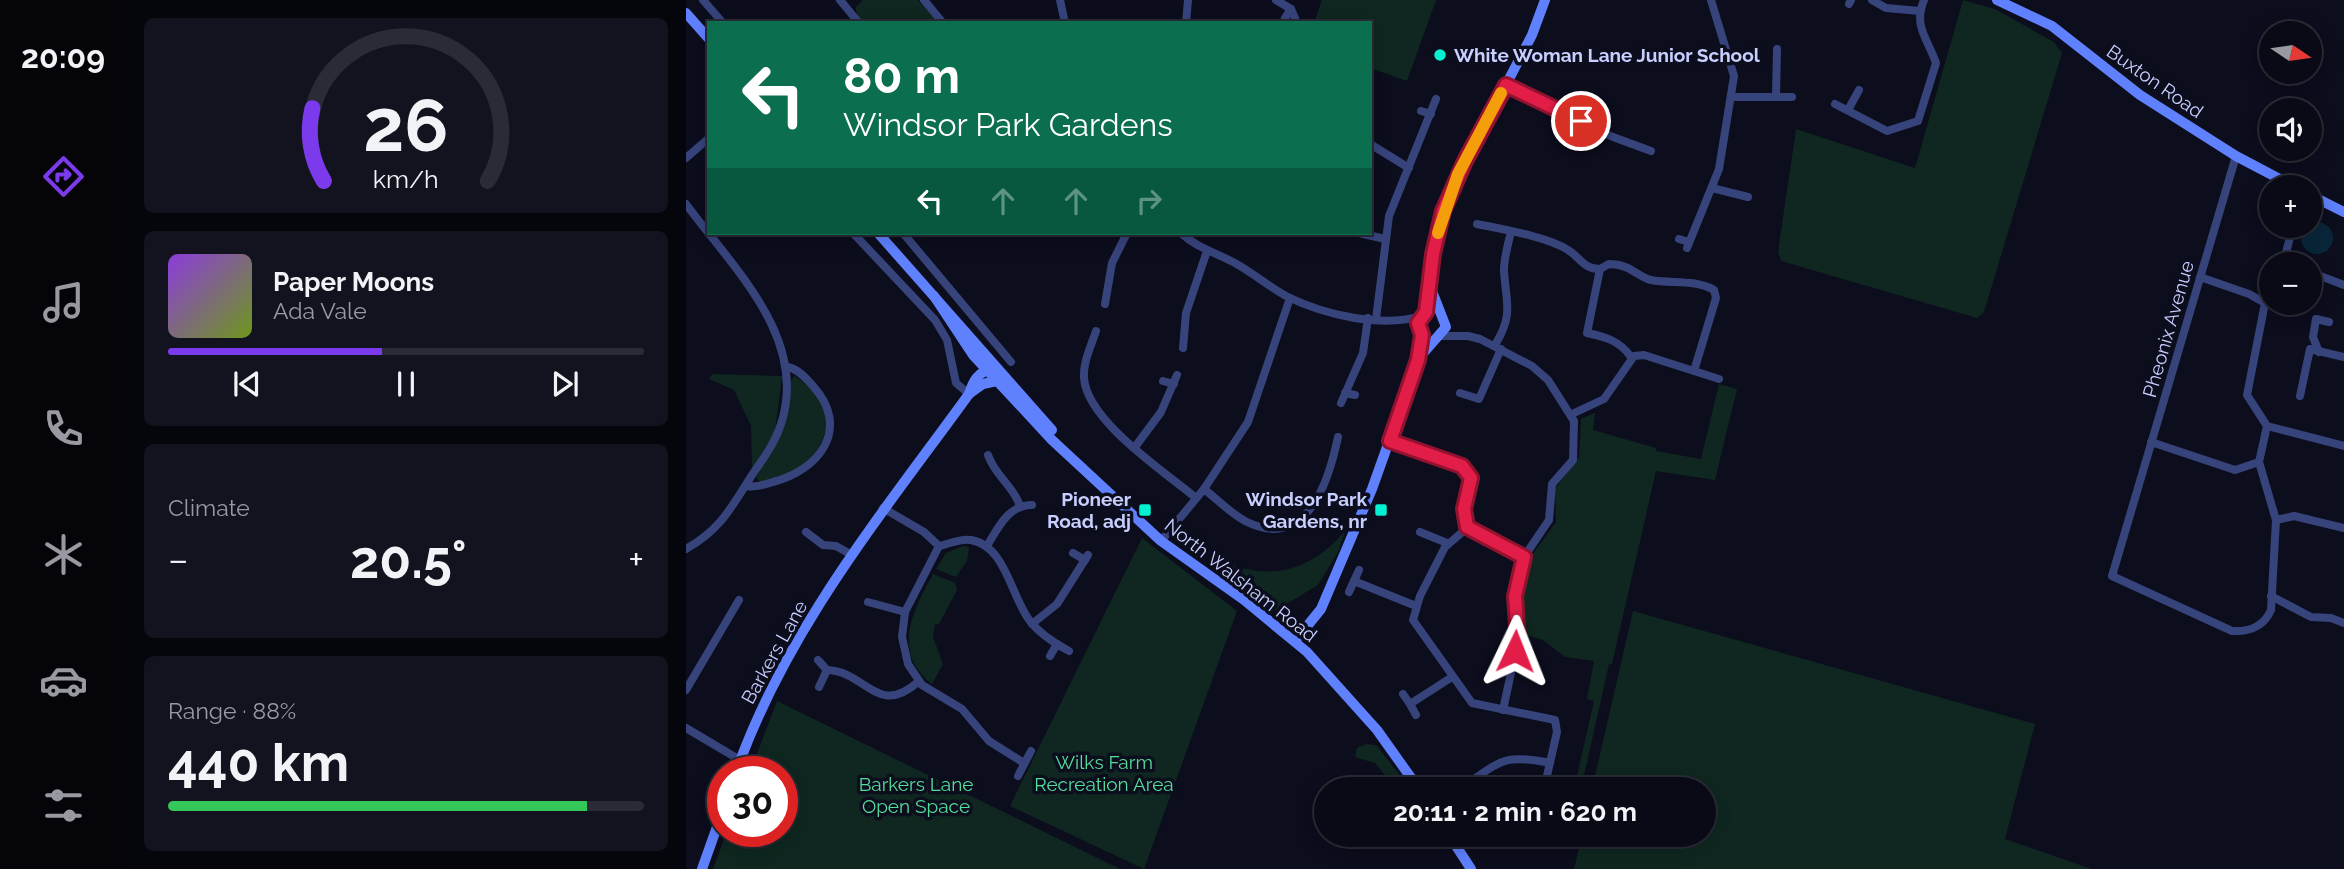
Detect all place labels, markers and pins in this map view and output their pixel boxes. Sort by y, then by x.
place label: White Woman Lane Junior School [1454,44,1761,66]
marker: White Woman Lane Junior School [1432,47,1448,63]
pin [1551,91,1611,151]
place label: Pioneer Road, adj [1047,488,1132,532]
place label: Windsor Park Gardens, nr [1245,488,1368,532]
marker: Pioneer Road, adj [1137,502,1153,518]
marker: Windsor Park Gardens, nr [1373,502,1389,518]

